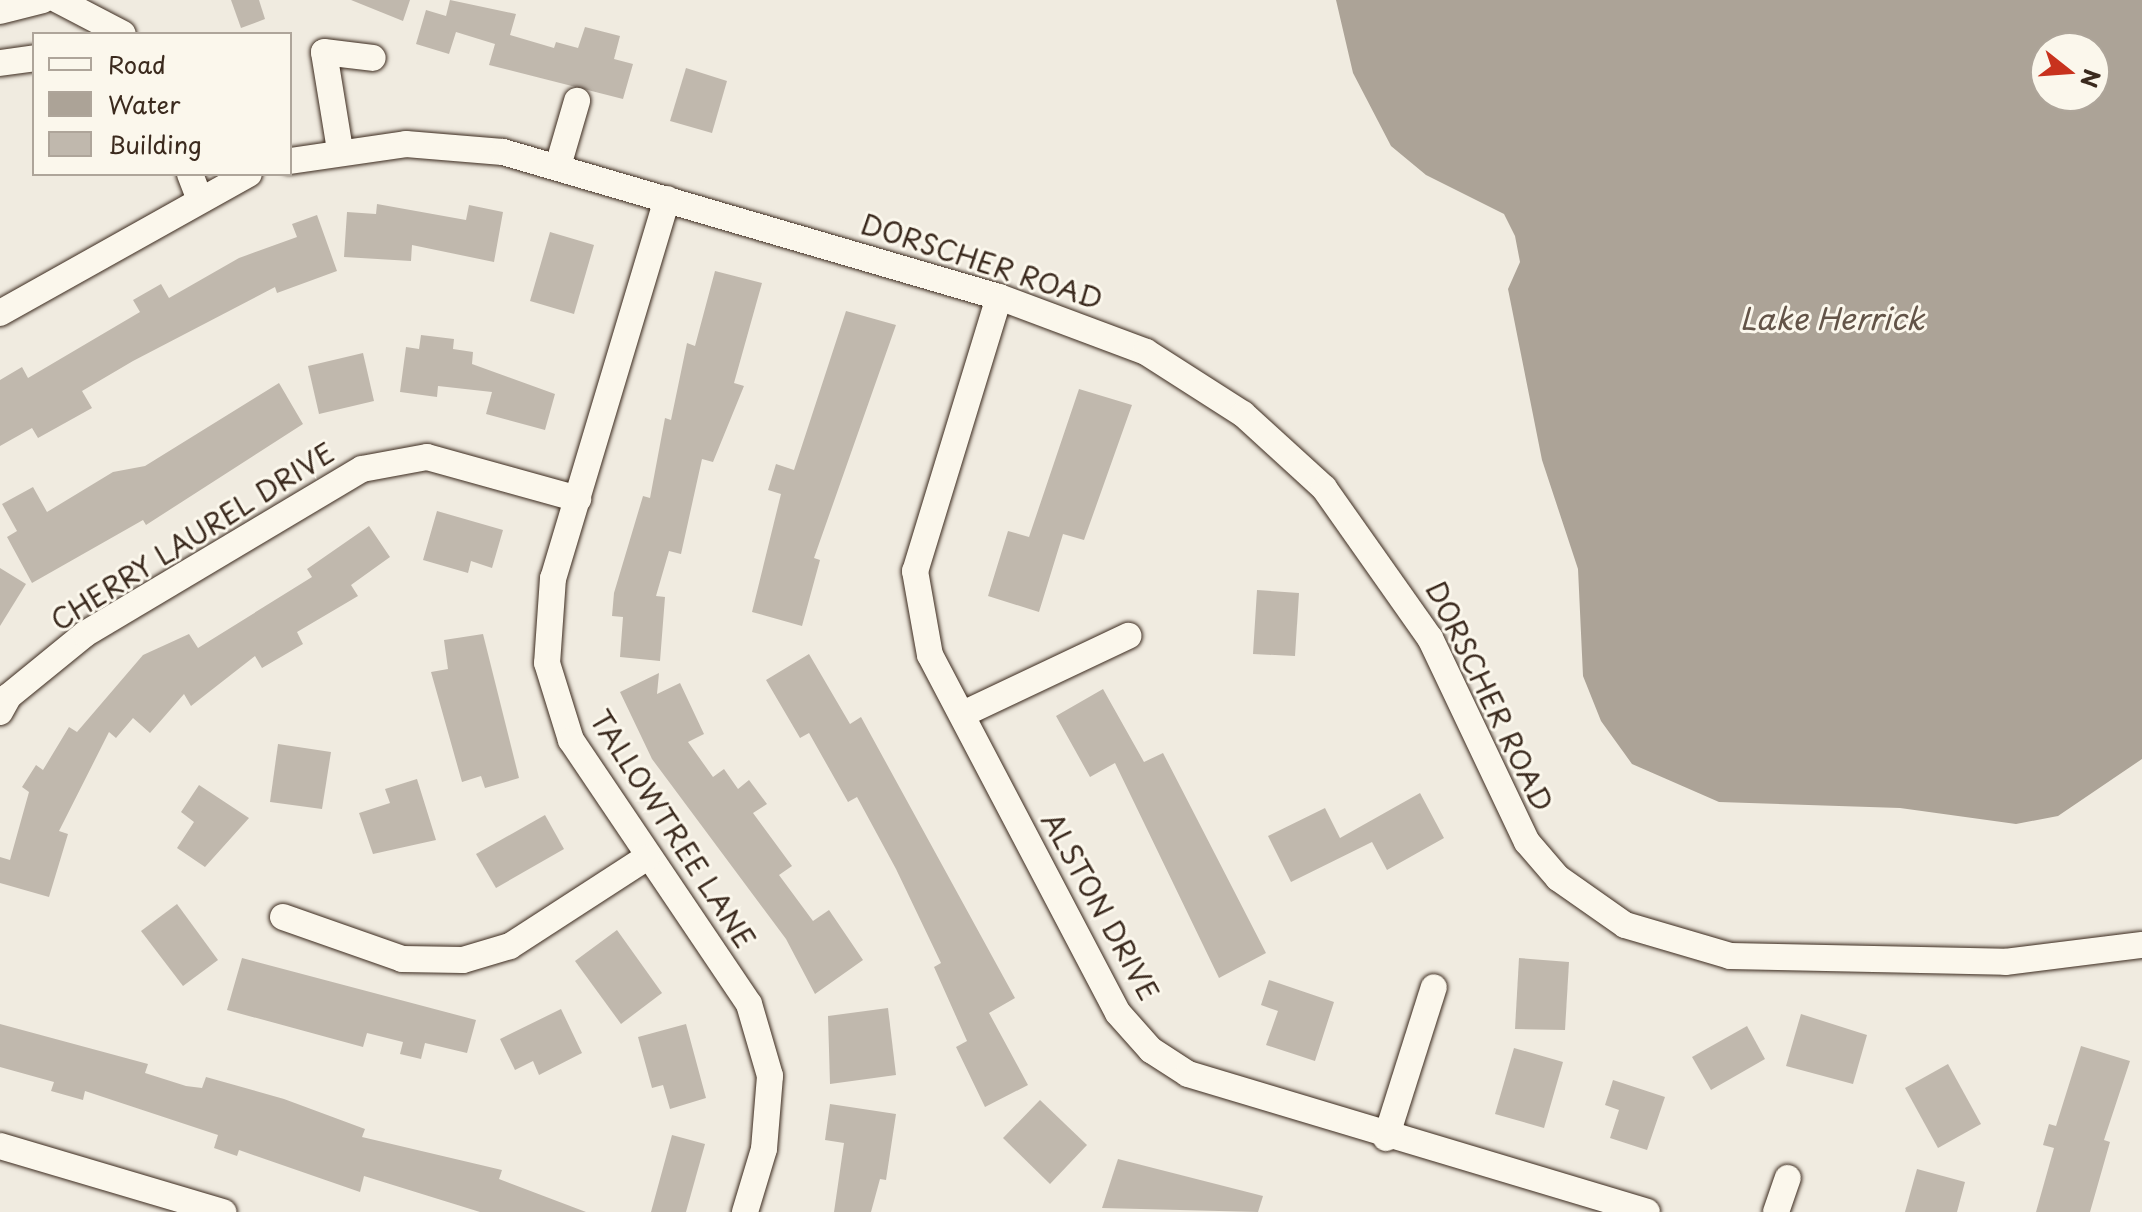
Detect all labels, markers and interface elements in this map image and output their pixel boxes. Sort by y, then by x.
legend [32,32,292,176]
north arrow [2030,32,2110,112]
text: Road [108,46,166,82]
text: N [2073,65,2110,92]
text: Water [108,86,180,122]
text: Building [108,126,202,162]
street label: DORSCHER ROAD [857,206,1107,316]
water label: Lake Herrick [1739,300,1925,336]
street label: CHERRY LAUREL DRIVE [43,434,341,638]
street label: DORSCHER ROAD [1420,576,1560,816]
street label: TALLOWTREE LANE [584,704,762,954]
street label: ALSTON DRIVE [1035,805,1167,1007]

